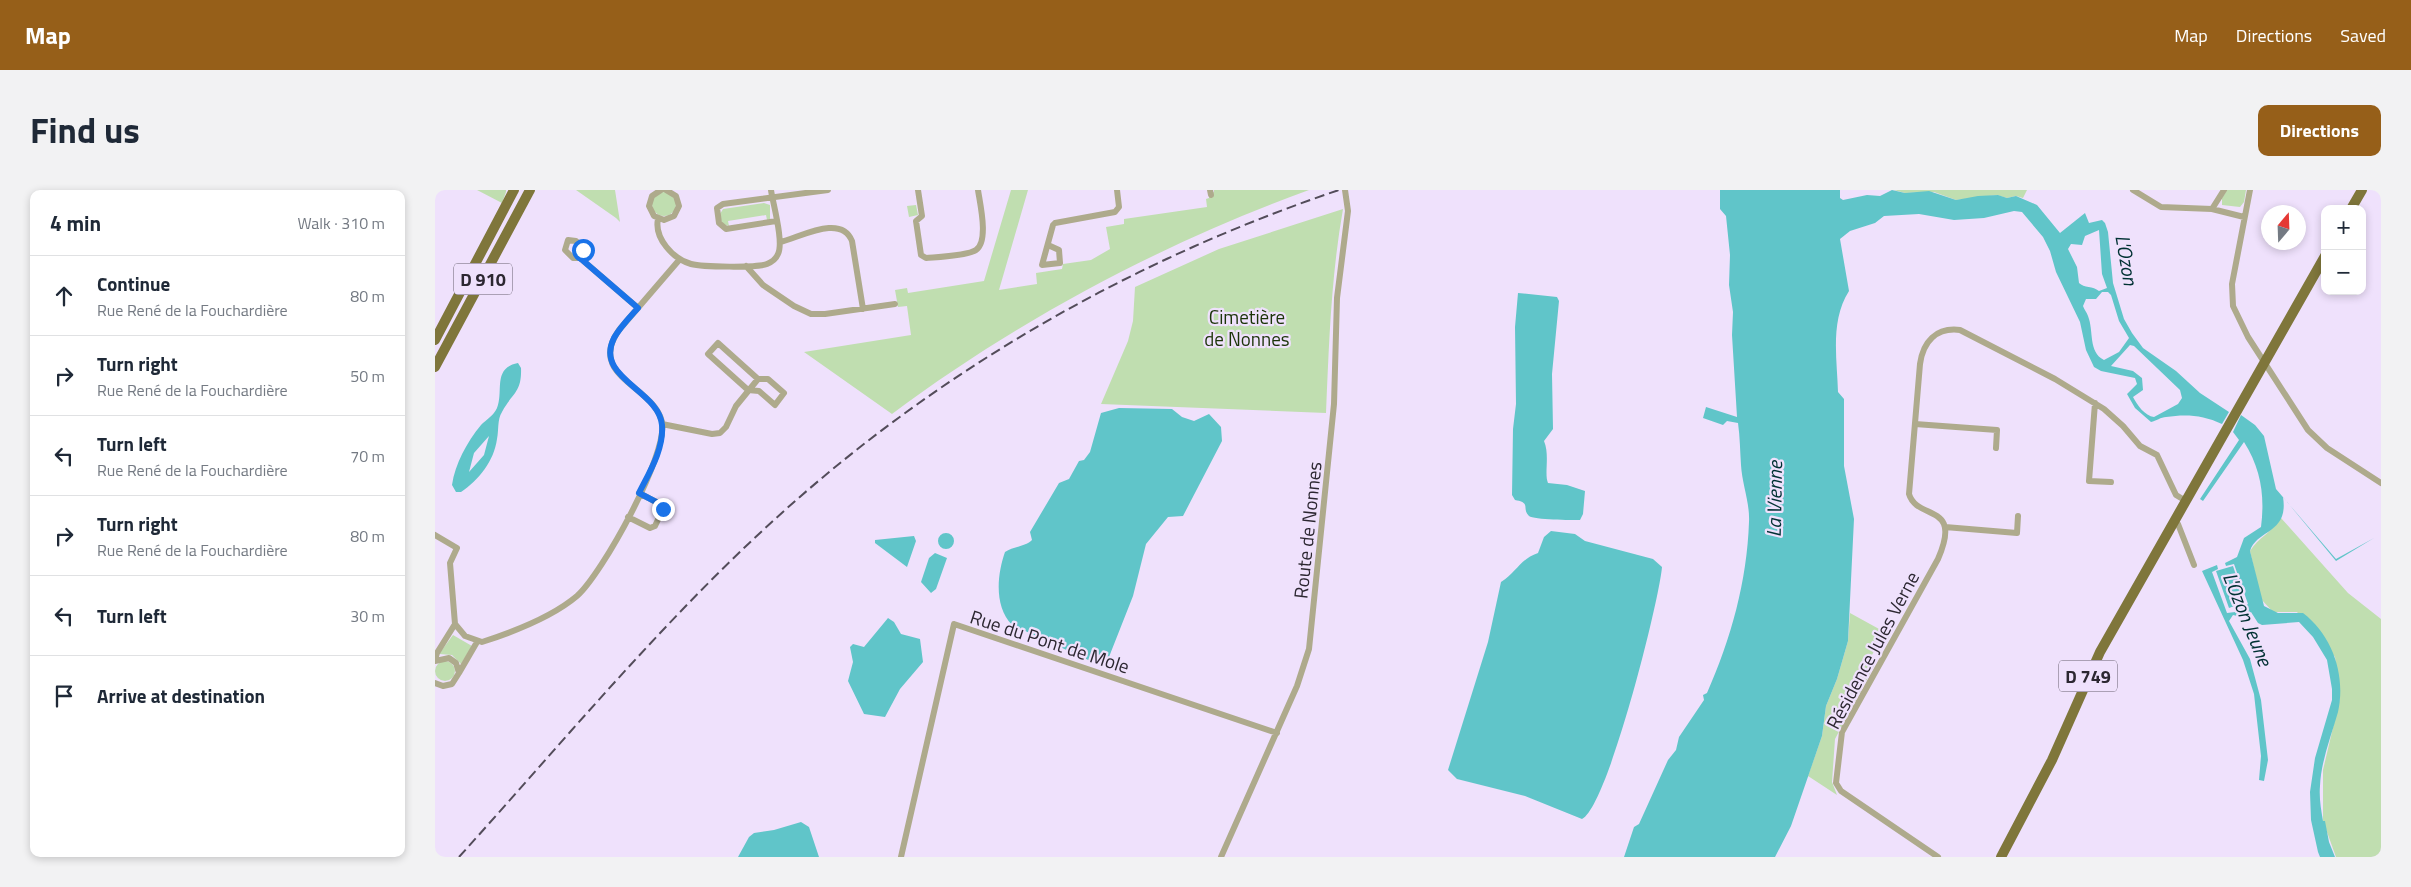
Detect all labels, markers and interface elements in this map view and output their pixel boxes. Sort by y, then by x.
text: Map [25,17,71,53]
text: Map [2174,22,2208,49]
text: Directions [2236,22,2312,49]
text: Saved [2340,22,2386,49]
text: Find us [30,103,140,157]
button: Directions [2258,105,2381,156]
north arrow [2261,205,2306,250]
map controls [2321,205,2366,295]
button: + [2321,205,2366,250]
text: 4 min [50,207,101,239]
text: Walk · 310 m [297,211,385,235]
water label: L'Ozon [2107,232,2147,289]
route start [572,239,595,262]
button: − [2321,250,2366,295]
road number: D 910 [454,264,512,295]
text: Continue [97,269,170,298]
icon: ahead [50,282,78,310]
text: 80 m [350,284,385,308]
text: Rue René de la Fouchardière [97,298,288,322]
park label: Cimetière de Nonnes [1204,302,1290,353]
text: Turn right [97,349,178,378]
icon: right [50,362,78,390]
text: 50 m [350,364,385,388]
text: Rue René de la Fouchardière [97,378,288,402]
text: Turn left [97,429,167,458]
icon: left [50,442,78,470]
text: 70 m [350,444,385,468]
text: Rue René de la Fouchardière [97,458,288,482]
water label: La Vienne [1758,459,1790,537]
street label: Route de Nonnes [1285,460,1329,600]
route end [652,498,675,521]
text: Turn right [97,509,178,538]
icon: right [50,522,78,550]
text: 80 m [350,524,385,548]
text: Rue René de la Fouchardière [97,538,288,562]
street label: Résidence Jules Verne [1818,566,1926,734]
water label: L'Ozon Jeune [2215,567,2282,672]
text: Turn left [97,601,167,630]
icon: left [50,602,78,630]
street label: Rue du Pont de Mole [967,602,1133,680]
text: 30 m [350,604,385,628]
road number: D 749 [2059,661,2117,692]
text: Arrive at destination [97,681,265,710]
icon: arrive [50,682,78,710]

